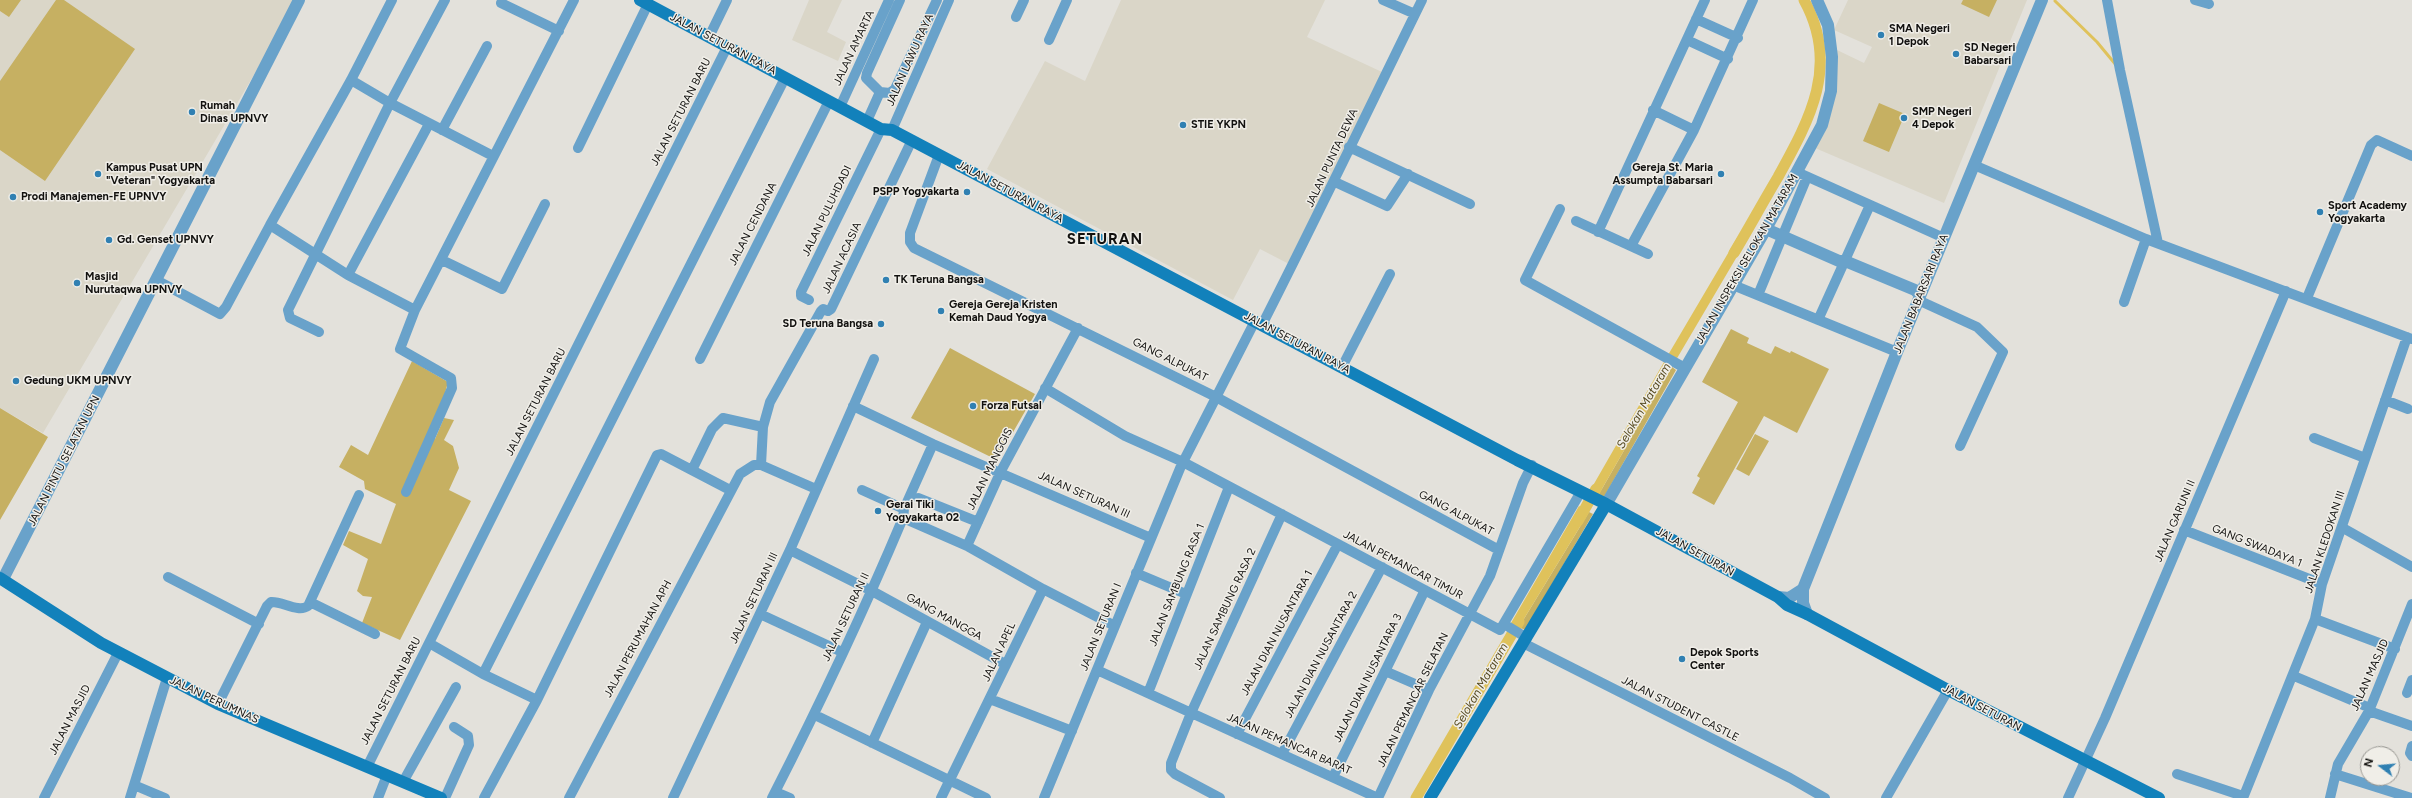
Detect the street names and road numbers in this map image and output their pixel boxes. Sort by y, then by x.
street label: JALAN AMARTA [831,8,877,88]
street label: JALAN SETURAN RAYA [668,10,778,78]
street label: JALAN LAWU RAYA [884,12,936,108]
street label: JALAN SETURAN BARU [648,56,714,168]
street label: JALAN PUNTA DEWA [1303,107,1361,209]
street label: JALAN SETURAN RAYA [955,158,1065,226]
street label: JALAN PULUHDADI [799,164,855,258]
street label: JALAN INSPEKSI SELOKAN MATARAM [1693,172,1801,346]
street label: JALAN CENDANA [726,180,780,268]
street label: JALAN ACASIA [820,220,864,296]
street label: JALAN BABARSARI RAYA [1891,232,1951,356]
street label: JALAN SETURAN RAYA [1242,309,1352,377]
street label: GANG ALPUKAT [1130,335,1210,385]
street label: JALAN SETURAN BARU [503,346,569,458]
street label: JALAN PINTU SELATAN UPN [25,393,103,529]
street label: JALAN MANGGIS [965,426,1015,512]
street label: JALAN SETURAN III [1036,469,1132,521]
street label: JALAN GARUNI II [2152,478,2198,564]
street label: GANG ALPUKAT [1416,488,1496,538]
street label: JALAN KLEDOKAN III [2302,489,2348,595]
street label: JALAN SAMBUNG RASA 1 [1146,522,1208,648]
street label: GANG SWADAYA 1 [2210,522,2304,570]
street label: JALAN SETURAN [1654,525,1736,579]
street label: JALAN PEMANCAR TIMUR [1341,528,1465,602]
street label: JALAN SAMBUNG RASA 2 [1191,546,1259,672]
street label: JALAN SETURAN III [727,550,781,646]
street label: JALAN DIAN NUSANTARA 1 [1238,568,1316,698]
street label: JALAN SETURAN II [820,571,872,663]
street label: JALAN PERUMAHAN APH [601,578,675,700]
street label: JALAN SETURAN I [1077,581,1125,673]
street label: JALAN DIAN NUSANTARA 2 [1282,589,1360,721]
street label: GANG MANGGA [904,591,984,643]
street label: JALAN DIAN NUSANTARA 3 [1331,611,1405,745]
street label: JALAN APEL [980,620,1018,684]
street label: JALAN PEMANCAR SELATAN [1375,631,1451,769]
street label: JALAN SETURAN BARU [358,635,424,747]
street label: JALAN MASJID [2348,637,2392,713]
street label: JALAN PERUMNAS [167,674,261,726]
street label: JALAN STUDENT CASTLE [1619,674,1741,744]
street label: JALAN SETURAN [1940,682,2024,734]
street label: JALAN MASJID [47,683,93,757]
street label: JALAN PEMANCAR BARAT [1225,710,1353,778]

